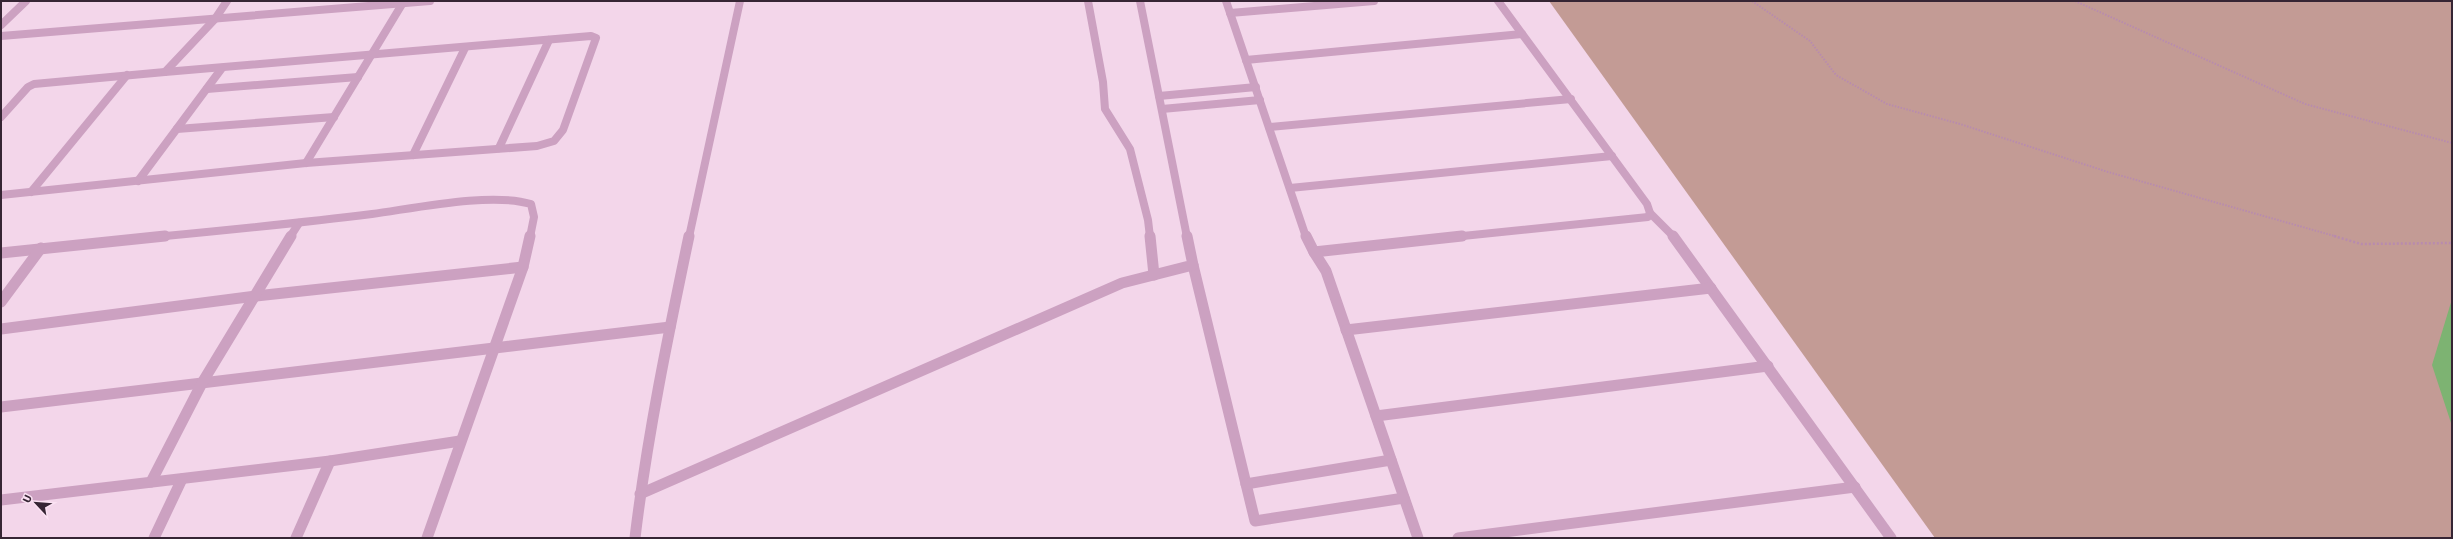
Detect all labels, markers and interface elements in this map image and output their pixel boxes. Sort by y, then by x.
north arrow [16,483,56,523]
text: U [20,493,35,505]

